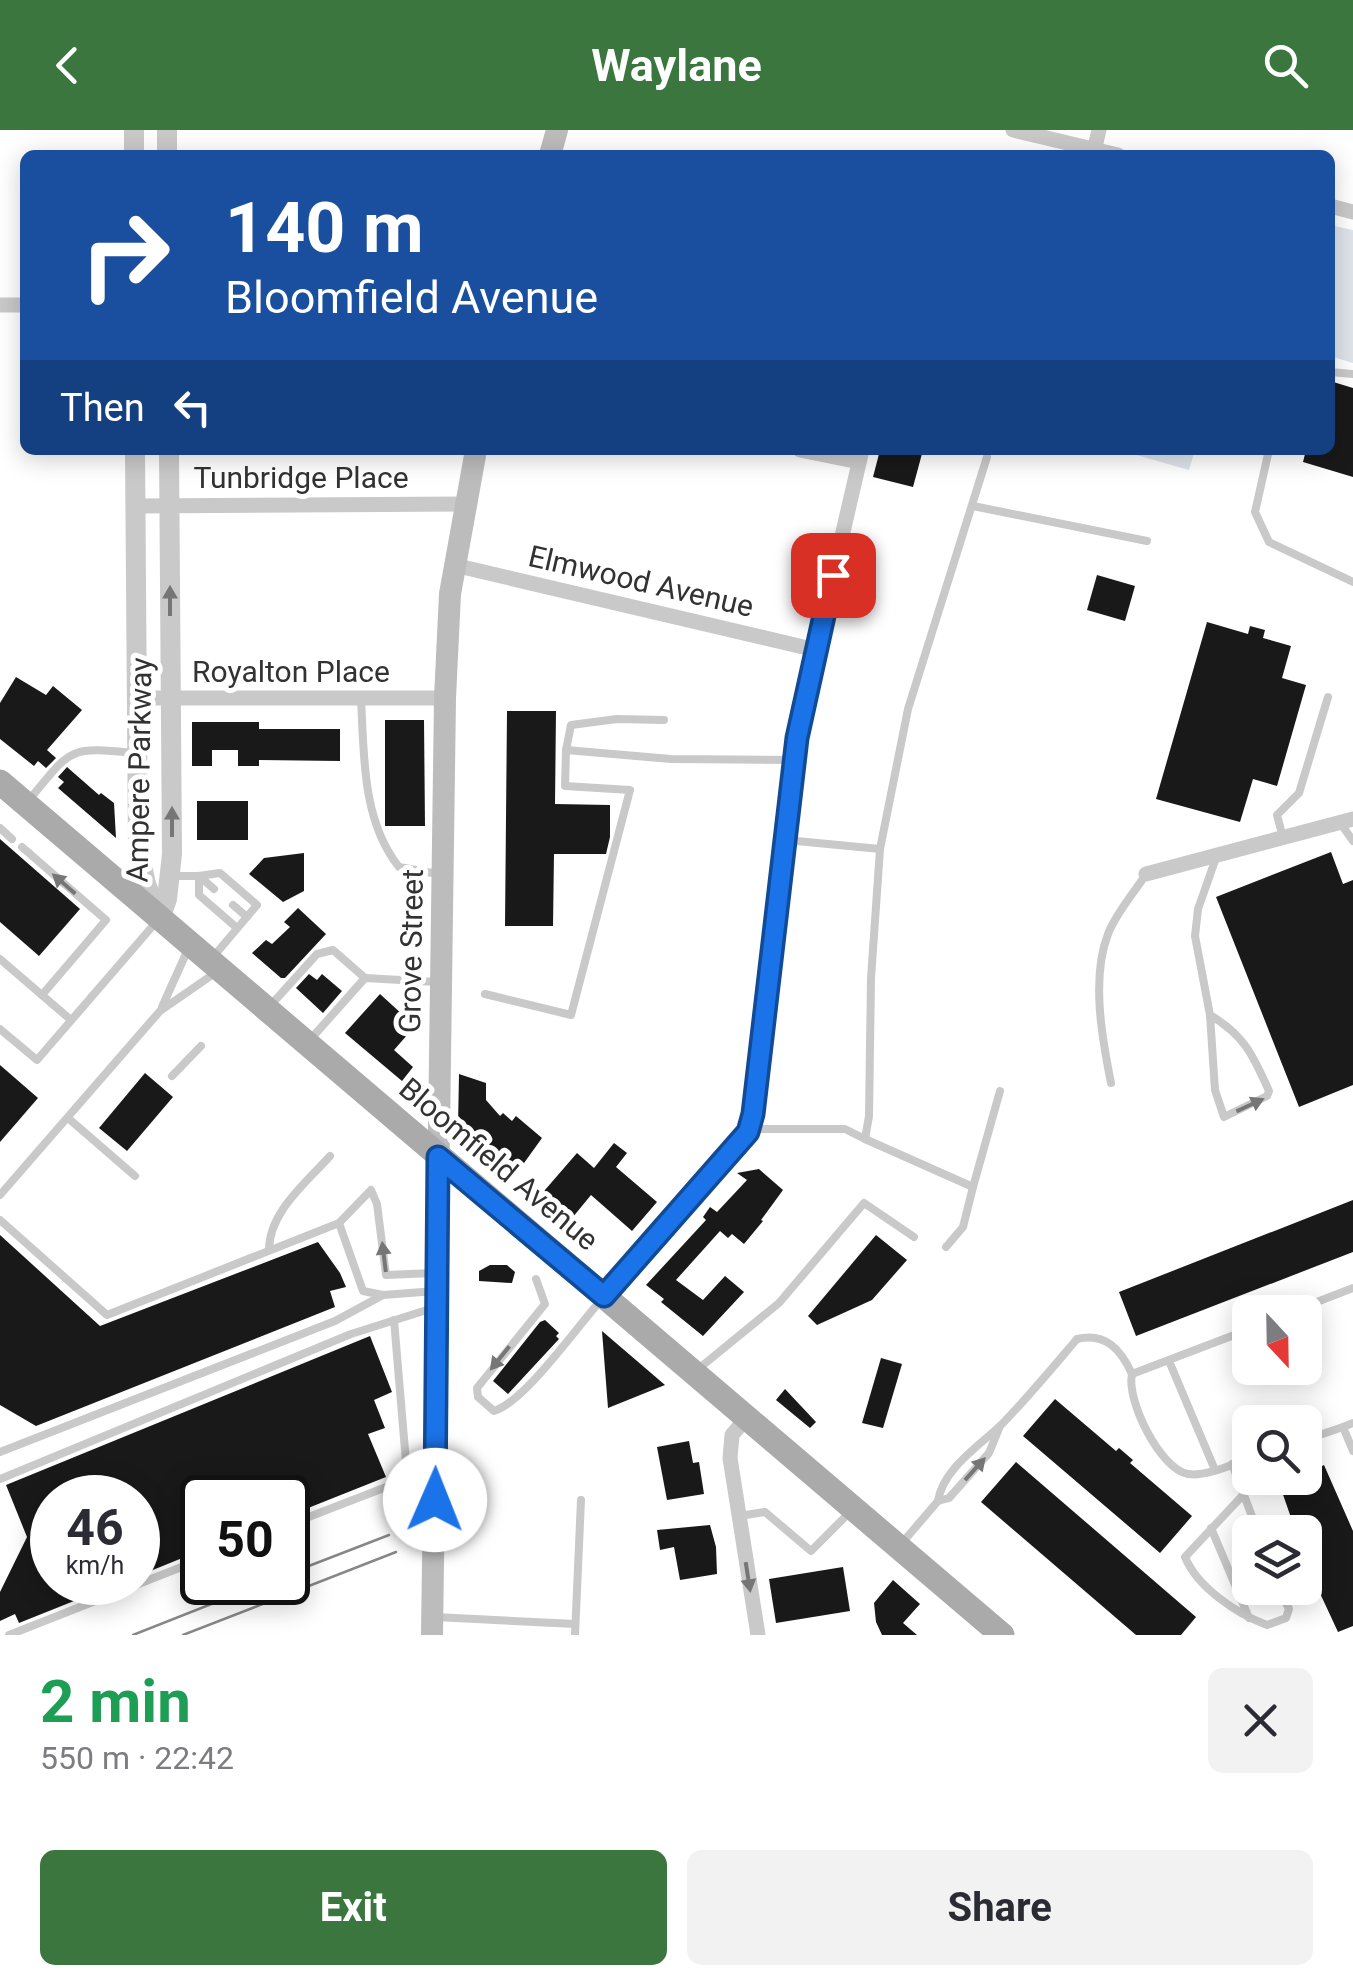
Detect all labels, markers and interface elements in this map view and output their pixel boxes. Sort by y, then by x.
icon: back [40,38,95,93]
icon: search [1258,38,1313,93]
text: Waylane [591,39,762,92]
text: 140 m [225,187,424,269]
icon: right [60,190,190,320]
text: Bloomfield Avenue [225,271,598,324]
icon: left [165,380,220,435]
text: Then [60,386,145,430]
street label: Tunbridge Place [193,460,409,495]
pin [791,533,876,618]
street label: Elmwood Avenue [525,538,757,624]
icon: arrive [806,548,861,603]
one-way arrow [162,584,178,616]
street label: Royalton Place [192,654,390,689]
street label: Ampere Parkway [120,657,158,883]
one-way arrow [164,805,180,837]
street label: Grove Street [392,869,430,1033]
one-way arrow [52,873,77,895]
street label: Bloomfield Avenue [392,1071,606,1257]
one-way arrow [1235,1096,1264,1113]
one-way arrow [375,1241,391,1273]
north arrow [1232,1295,1322,1385]
map controls [1232,1295,1322,1605]
one-way arrow [490,1345,511,1370]
button: search [1232,1405,1322,1495]
position arrow [383,1448,487,1552]
one-way arrow [963,1457,985,1482]
speed limit sign: 50 [180,1475,310,1605]
text: 46 [66,1499,124,1557]
button: layers [1232,1515,1322,1605]
text: km/h [66,1551,124,1580]
one-way arrow [741,1562,757,1593]
text: 2 min [40,1666,191,1737]
button: close [1208,1668,1313,1773]
text: 550 m · 22:42 [40,1739,234,1777]
button: Exit [40,1850,667,1965]
button: Share [687,1850,1313,1965]

